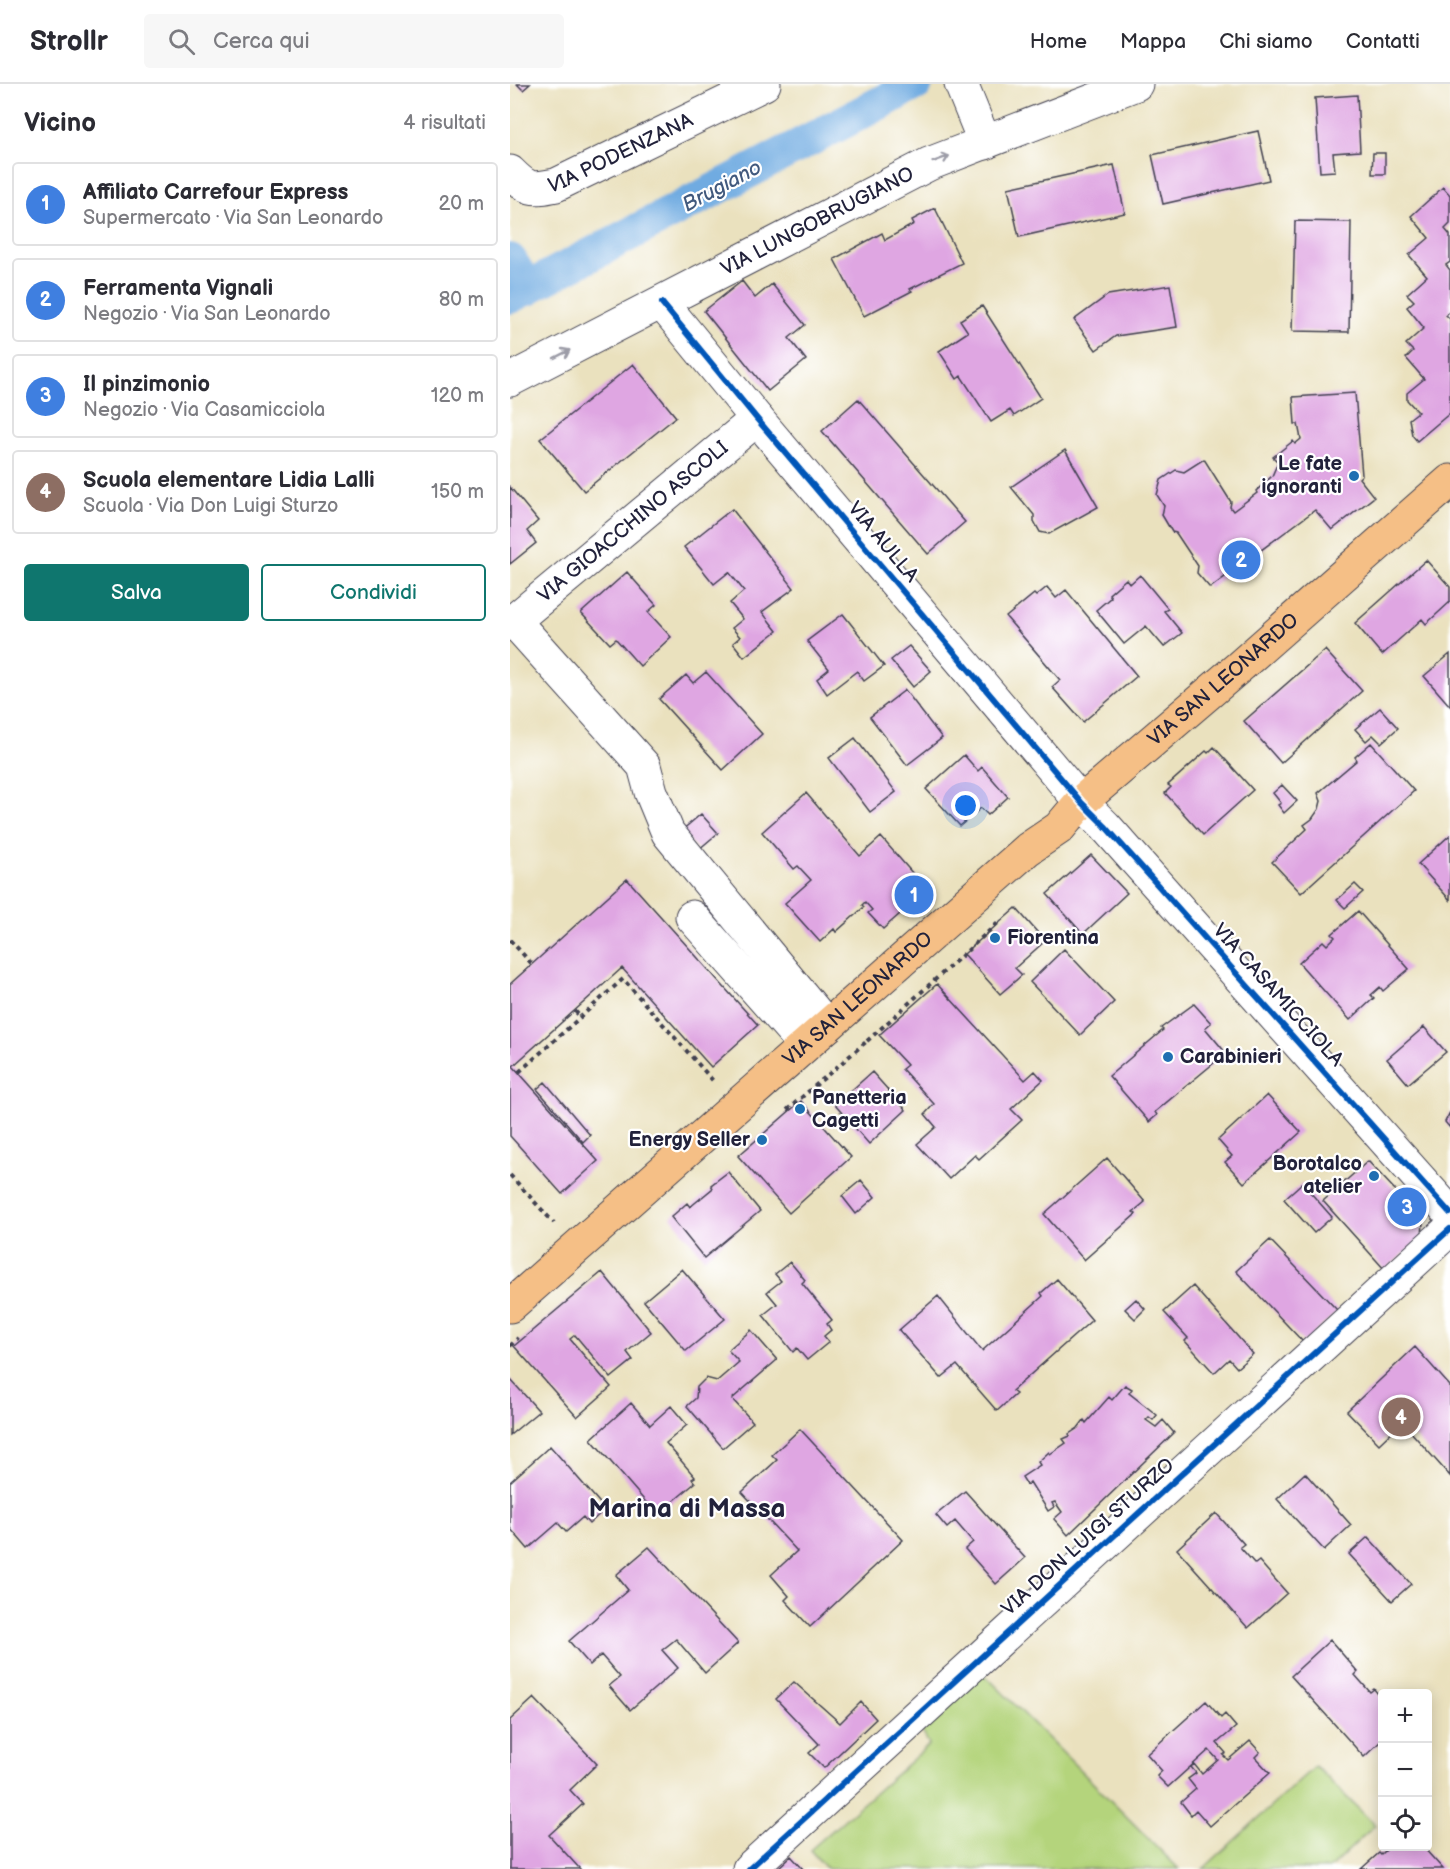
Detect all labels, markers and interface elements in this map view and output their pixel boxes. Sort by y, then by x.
search box [144,14,564,68]
text: Strollr [30,25,108,58]
icon: search [165,25,198,58]
text: Cerca qui [213,28,310,55]
text: Home [1030,29,1087,54]
text: Mappa [1120,29,1186,54]
text: Chi siamo [1219,29,1313,54]
text: Contatti [1346,29,1420,54]
text: Vicino [24,108,96,139]
street label: VIA PODENZANA [546,108,698,198]
text: 4 risultati [403,111,486,135]
one-way arrow [931,153,950,164]
water label: Brugiano [678,155,766,217]
street label: VIA LUNGOBRUGIANO [717,162,918,281]
text: Affiliato Carrefour Express [83,179,348,206]
text: 1 [41,192,50,216]
text: 20 m [439,192,484,216]
text: Supermercato · Via San Leonardo [83,206,383,230]
text: Ferramenta Vignali [83,275,273,302]
text: 2 [40,288,51,312]
text: 80 m [439,288,484,312]
text: Negozio · Via San Leonardo [83,302,331,326]
one-way arrow [553,347,571,359]
text: Il pinzimonio [83,371,210,398]
text: 3 [40,384,51,408]
text: 120 m [431,384,484,408]
text: Negozio · Via Casamicciola [83,398,325,422]
street label: VIA GIOACCHINO ASCOLI [533,436,733,608]
place label: Le fate ignoranti [1261,452,1342,499]
text: Scuola elementare Lidia Lalli [83,467,375,494]
marker: Le fate ignoranti [1347,469,1361,483]
text: 4 [40,480,51,504]
text: 150 m [431,480,484,504]
text: Scuola · Via Don Luigi Sturzo [83,494,338,518]
street label: VIA AULLA [842,497,924,588]
pin: 2 [1222,538,1260,582]
button: Salva [24,564,249,621]
button: Condividi [261,564,486,621]
street label: VIA SAN LEONARDO [1143,608,1304,751]
your location [951,791,980,820]
pin: 1 [894,872,934,918]
street label: VIA CASAMICCIOLA [1208,919,1349,1072]
place label: Fiorentina [1007,926,1099,950]
street label: VIA SAN LEONARDO [778,927,938,1071]
marker: Fiorentina [988,931,1002,945]
place label: Carabinieri [1180,1045,1282,1069]
marker: Carabinieri [1161,1050,1175,1064]
place label: Panetteria Cagetti [812,1086,907,1133]
marker: Panetteria Cagetti [793,1102,807,1116]
place label: Energy Seller [628,1128,751,1152]
marker: Energy Seller [755,1133,769,1147]
place label: Borotalco atelier [1272,1152,1363,1199]
marker: Borotalco atelier [1367,1169,1381,1183]
pin: 3 [1388,1184,1426,1230]
pin: 4 [1382,1394,1420,1440]
street label: VIA DON LUIGI STURZO [997,1453,1179,1621]
district label: Marina di Massa [589,1494,785,1525]
map controls [1378,1689,1432,1851]
button: + [1378,1689,1432,1743]
button: − [1378,1743,1432,1797]
button: locate [1378,1797,1432,1851]

